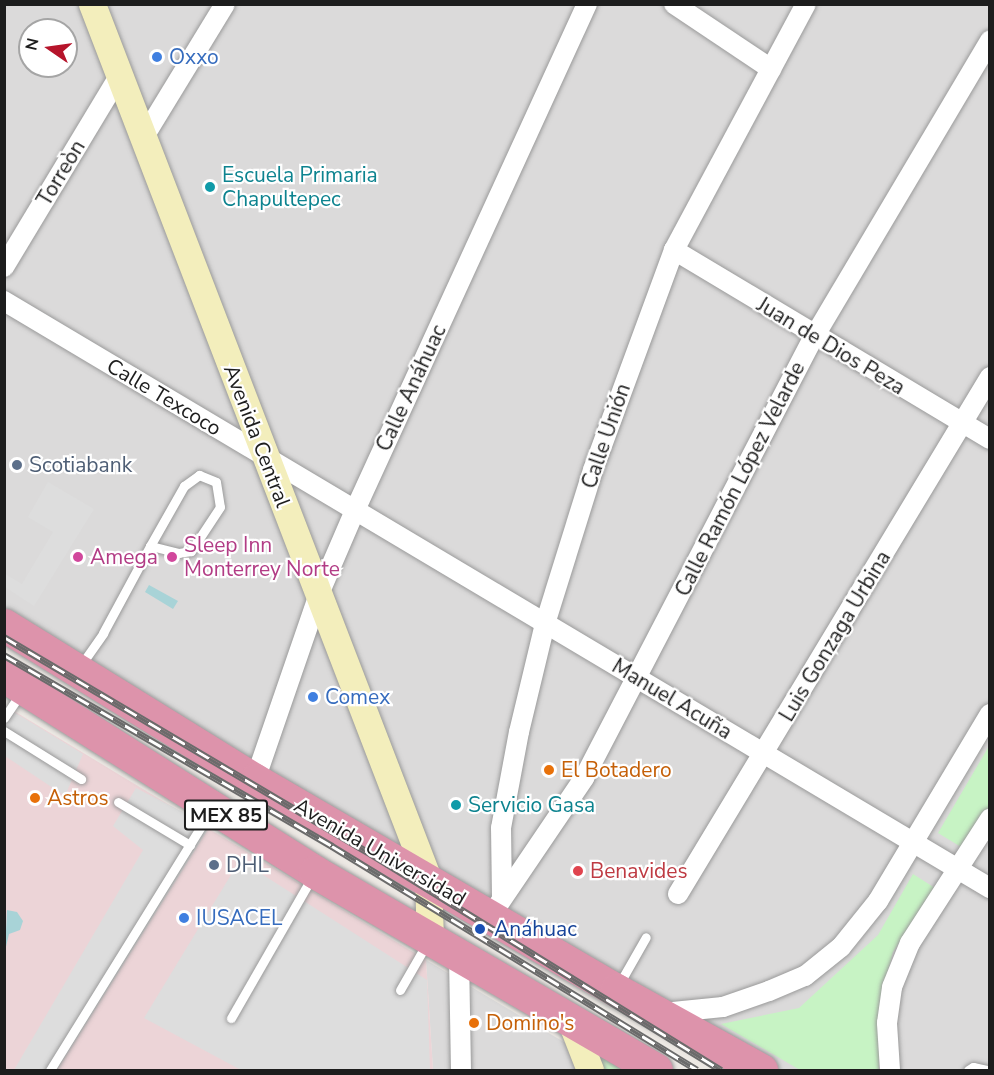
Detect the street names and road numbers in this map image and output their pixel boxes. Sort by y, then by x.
street label: Torreòn [32,135,90,211]
street label: Juan de Dios Peza [752,292,910,400]
street label: Calle Anáhuac [371,321,451,455]
street label: Calle Texcoco [102,353,226,441]
street label: Calle Ramón López Velarde [670,357,810,601]
street label: Avenida Central [218,361,296,511]
street label: Calle Unión [576,380,636,492]
street label: Luis Gonzaga Urbina [774,546,896,726]
street label: Manuel Acuña [608,653,736,745]
street label: Avenida Universidad [290,793,470,911]
road number: MEX 85 [182,798,270,832]

